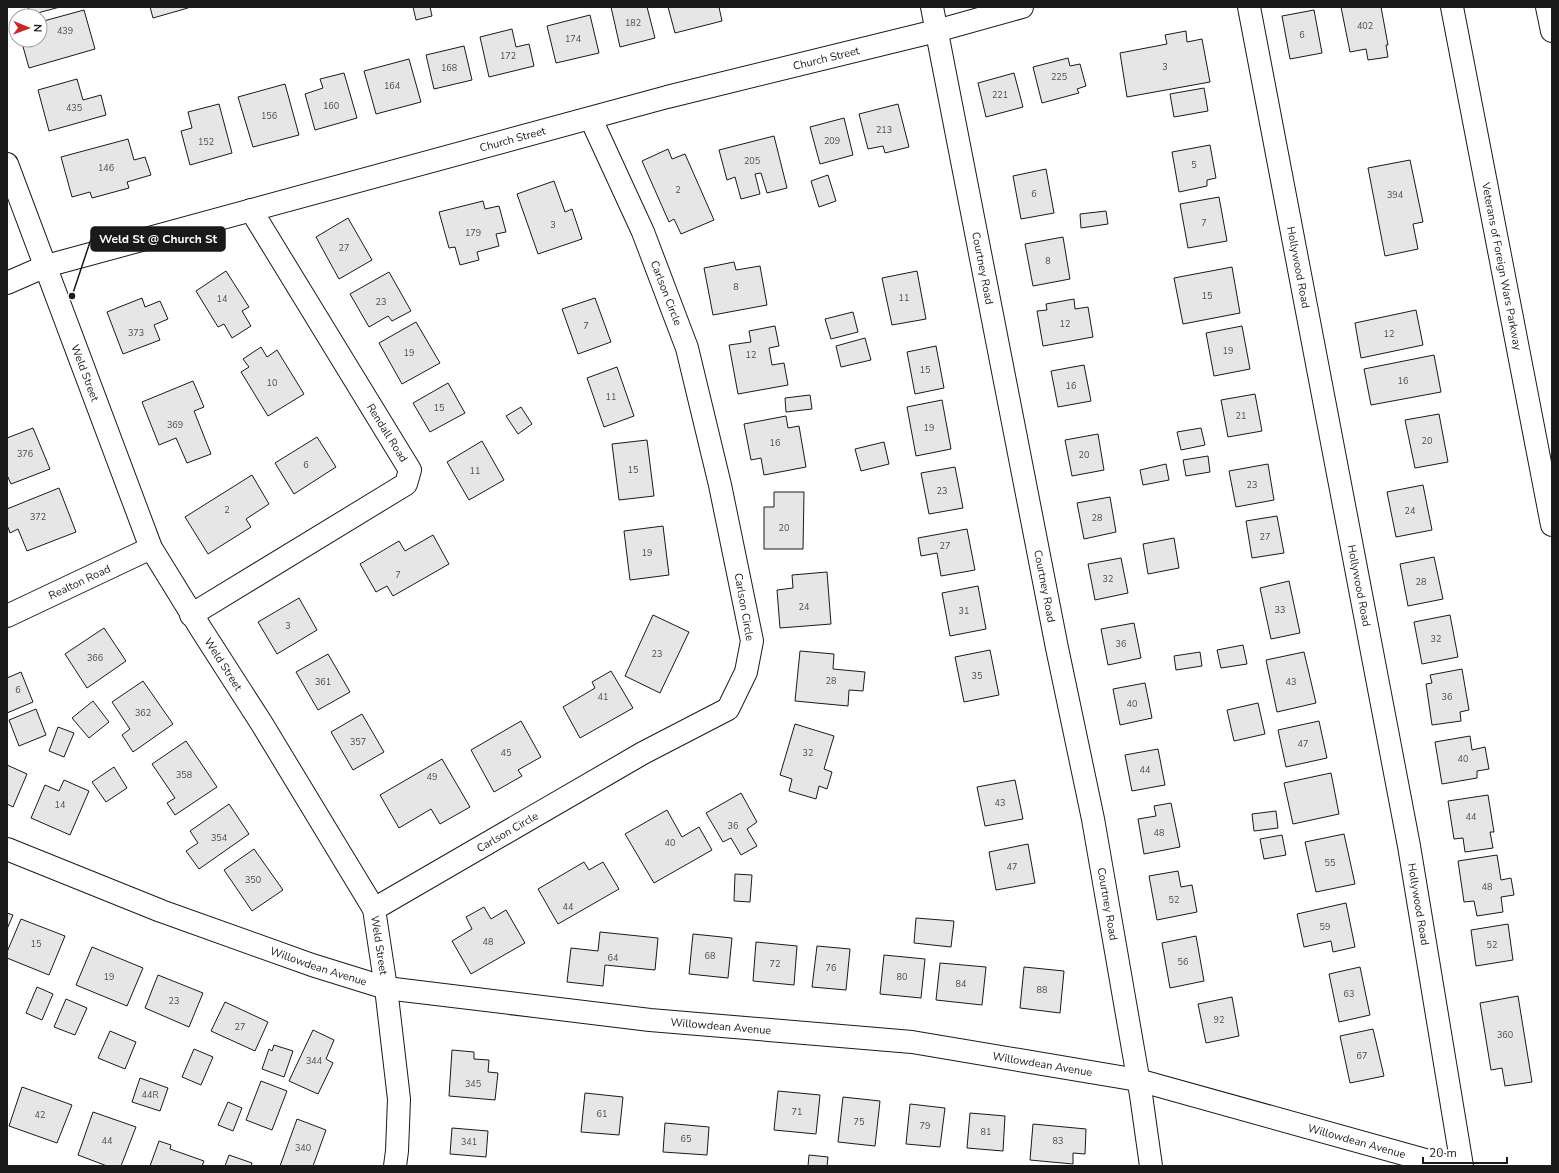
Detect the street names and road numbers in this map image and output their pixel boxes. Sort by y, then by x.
street label: Church Street [791,43,861,73]
street label: Church Street [478,123,547,155]
street label: Veterans of Foreign Wars Parkway [1478,180,1526,352]
street label: Hollywood Road [1283,225,1314,310]
street label: Courtney Road [969,231,997,306]
street label: Carlson Circle [647,258,685,328]
street label: Weld Street [68,342,103,404]
street label: Rendall Road [363,401,411,465]
street label: Hollywood Road [1344,543,1374,628]
street label: Courtney Road [1031,549,1059,624]
street label: Realton Road [46,561,113,603]
street label: Carlson Circle [731,572,757,642]
street label: Weld Street [201,635,246,693]
street label: Carlson Circle [474,808,541,855]
street label: Hollywood Road [1404,862,1433,946]
street label: Courtney Road [1094,866,1121,941]
street label: Weld Street [368,914,391,976]
street label: Willowdean Avenue [268,943,369,989]
street label: Willowdean Avenue [670,1014,772,1038]
street label: Willowdean Avenue [991,1048,1094,1080]
street label: Willowdean Avenue [1306,1120,1408,1162]

